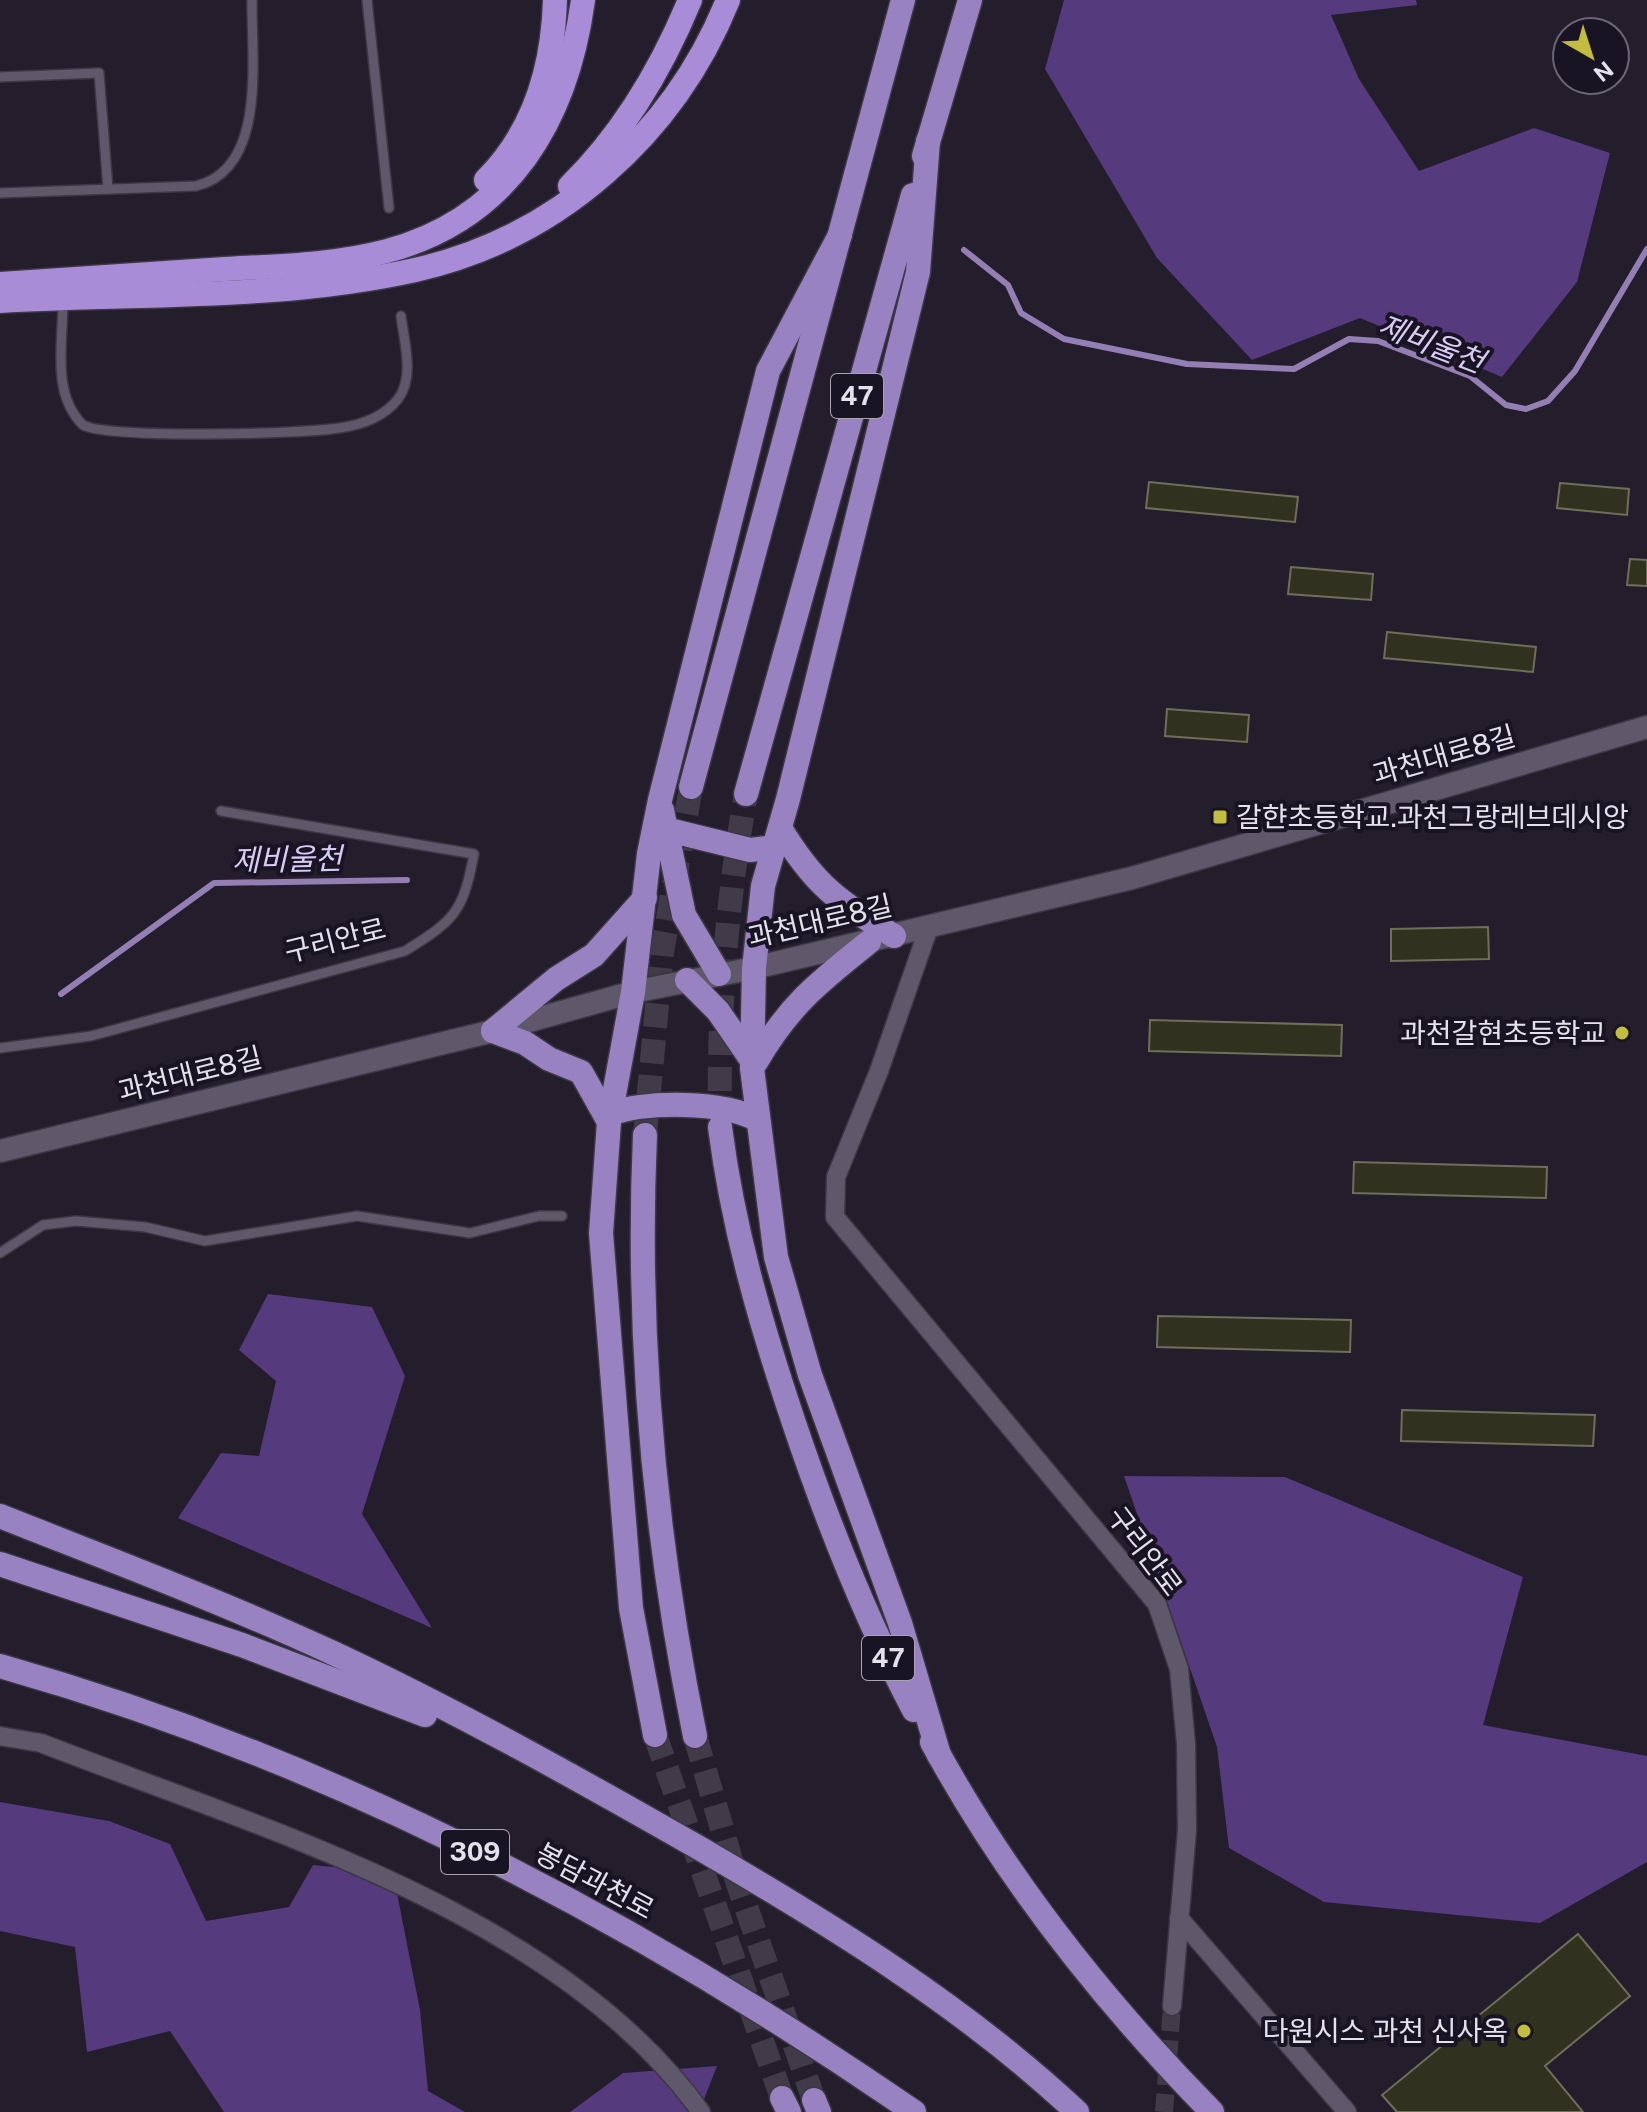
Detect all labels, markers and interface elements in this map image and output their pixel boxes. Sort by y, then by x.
north arrow [1551,16,1631,96]
text: N [1589,56,1618,87]
water label: 제비울천 [1373,306,1493,381]
road number: 47 [831,374,883,418]
street label: 과천대로8길 [1369,718,1519,791]
place label: 갈햔초등학교.과천그랑레브데시앙 [1236,800,1629,833]
marker: 갈햔초등학교.과천그랑레브데시앙 [1211,808,1229,826]
water label: 제비울천 [231,840,346,878]
street label: 과천대로8길 [745,888,895,953]
street label: 구리안로 [281,911,389,968]
place label: 과천갈현초등학교 [1400,1016,1606,1049]
marker: 과천갈현초등학교 [1613,1024,1631,1042]
street label: 과천대로8길 [115,1040,265,1107]
street label: 구리안로 [1101,1500,1190,1602]
road number: 47 [862,1636,914,1680]
road number: 309 [441,1830,509,1874]
street label: 봉담과천로 [531,1836,660,1925]
place label: 다원시스 과천 신사옥 [1263,2014,1508,2047]
marker: 다원시스 과천 신사옥 [1515,2022,1533,2040]

